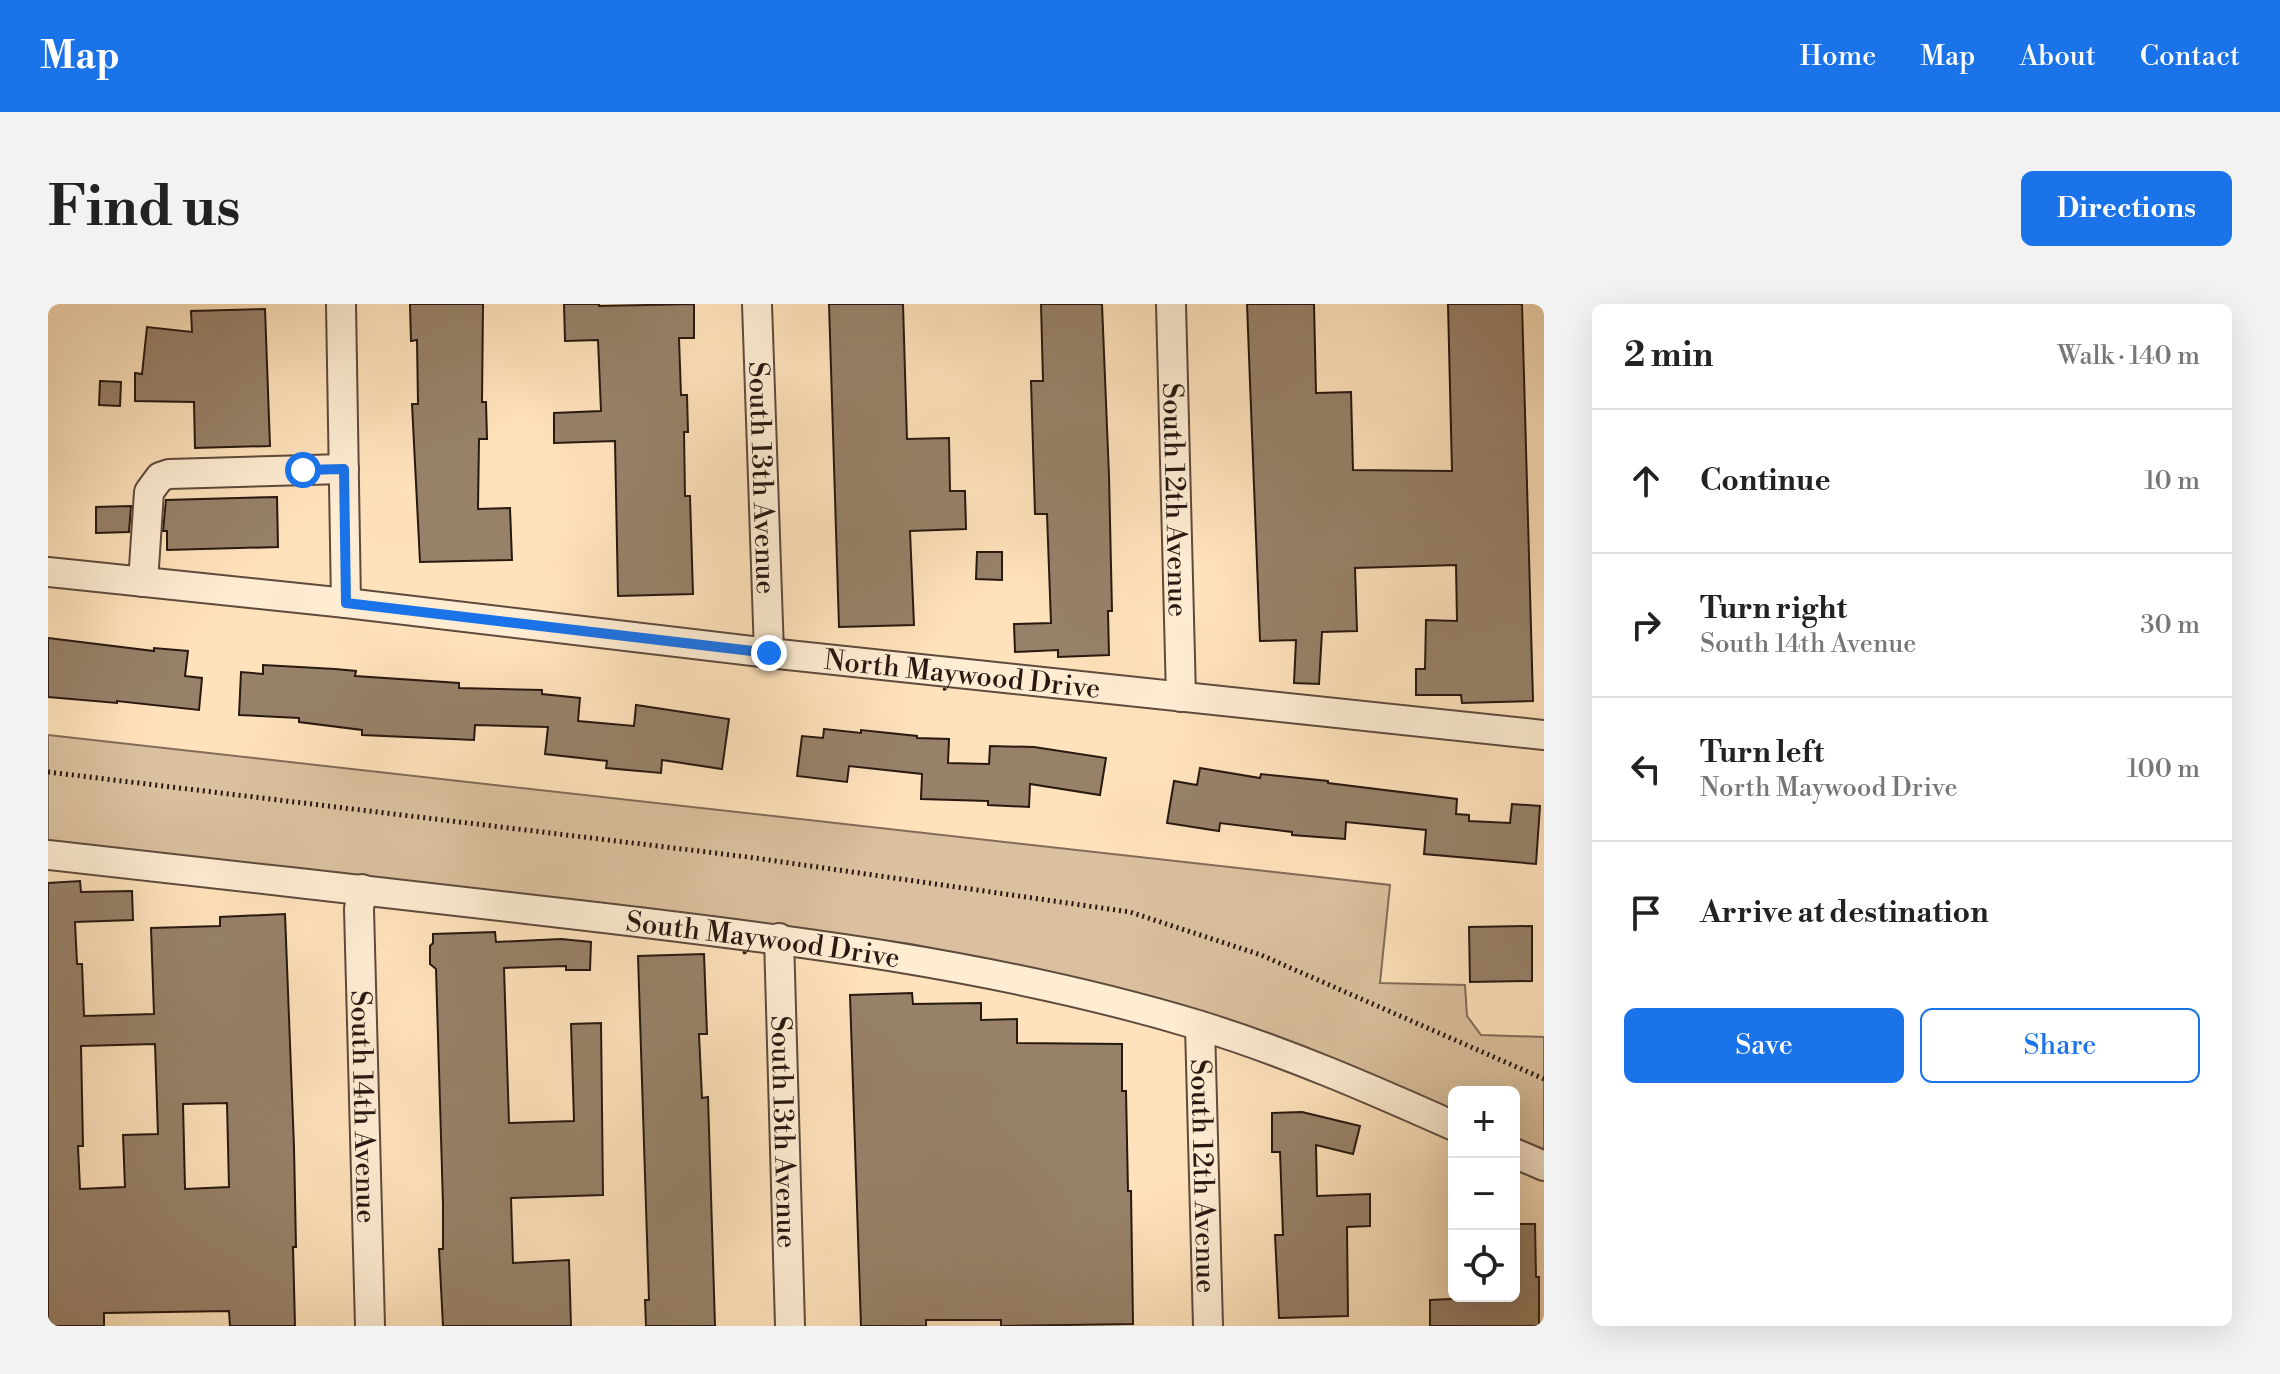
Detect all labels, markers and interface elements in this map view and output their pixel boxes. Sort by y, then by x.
text: Map [40,33,120,80]
text: Home [1800,39,1876,74]
text: Map [1920,39,1975,74]
text: About [2019,39,2096,74]
text: Contact [2140,39,2240,74]
button: Directions [2021,171,2232,246]
text: Find us [48,173,241,243]
text: 2 min [1624,335,1713,377]
text: Walk · 140 m [2058,340,2200,372]
street label: South 13th Avenue [740,361,783,595]
street label: South 12th Avenue [1154,382,1195,617]
route start [285,452,321,488]
icon: ahead [1624,459,1668,503]
text: Continue [1700,462,1831,500]
text: 10 m [2144,465,2200,497]
text: Turn right [1700,590,1847,628]
icon: right [1624,603,1668,647]
text: 30 m [2140,609,2200,641]
text: South 14th Avenue [1700,628,1916,660]
route end [751,635,787,671]
street label: North Maywood Drive [822,643,1102,707]
text: Turn left [1700,734,1824,772]
icon: left [1624,747,1668,791]
text: 100 m [2127,753,2200,785]
text: North Maywood Drive [1700,772,1958,804]
icon: arrive [1624,891,1668,935]
text: Arrive at destination [1700,894,1989,932]
street label: South Maywood Drive [624,905,903,977]
street label: South 14th Avenue [342,990,383,1224]
button: Save [1624,1008,1904,1083]
button: Share [1920,1008,2200,1083]
street label: South 13th Avenue [762,1015,804,1249]
street label: South 12th Avenue [1182,1058,1223,1294]
map controls [1448,1086,1520,1302]
button: + [1448,1086,1520,1158]
button: − [1448,1158,1520,1230]
button: locate [1448,1230,1520,1302]

